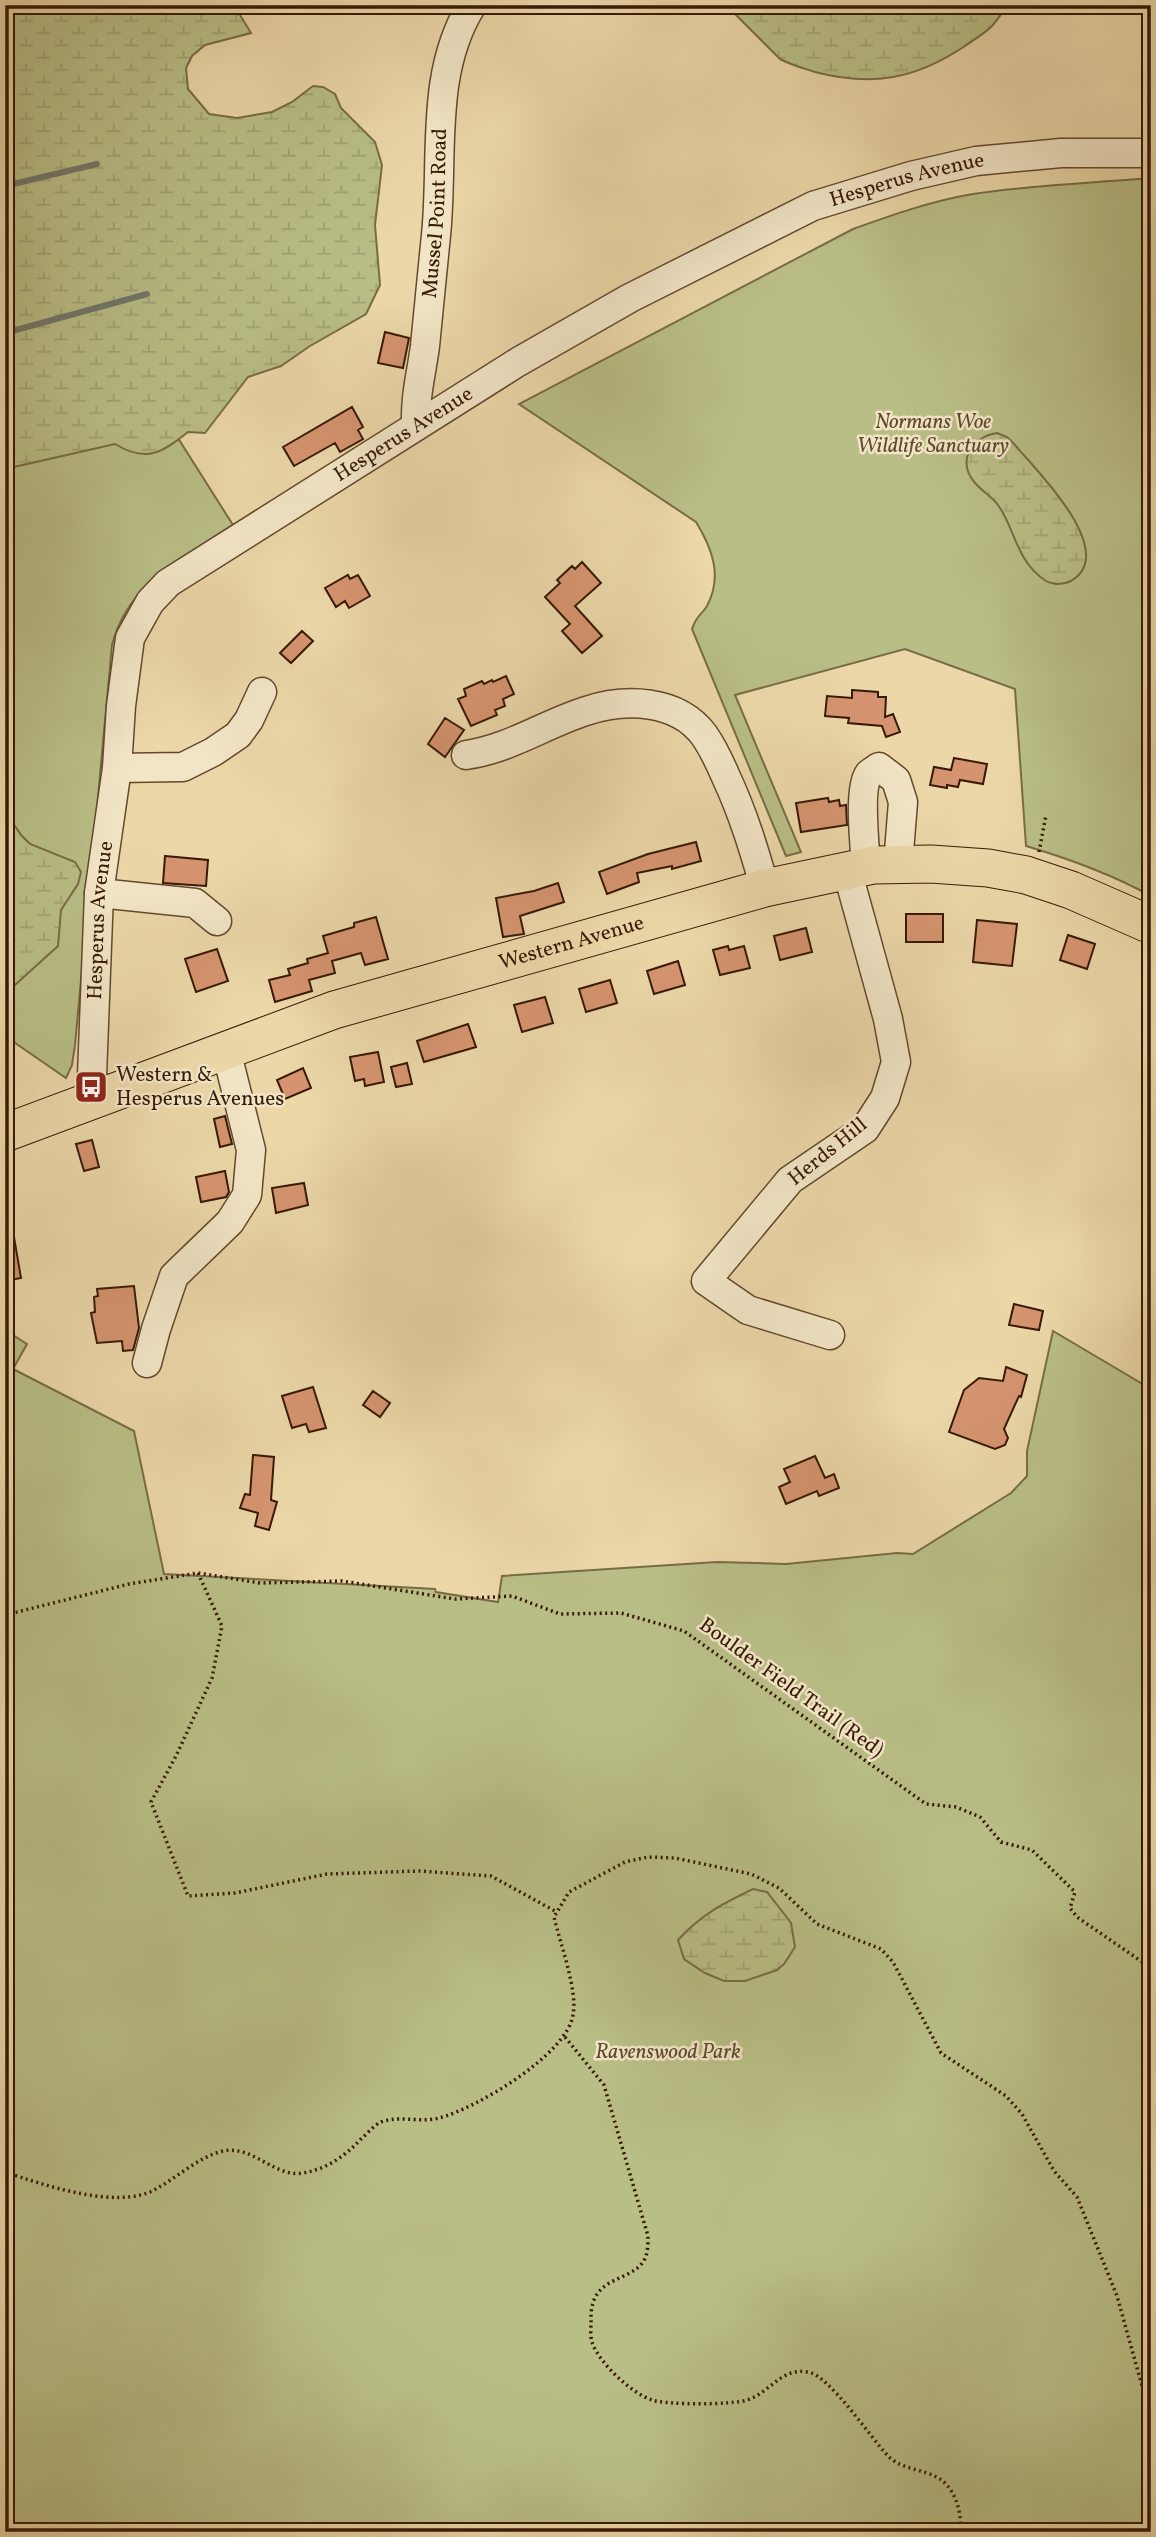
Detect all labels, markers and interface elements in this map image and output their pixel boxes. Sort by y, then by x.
street label: Mussel Point Road [415,128,455,299]
street label: Hesperus Avenue [826,146,986,215]
street label: Hesperus Avenue [328,379,479,489]
park label: Normans Woe Wildlife Sanctuary [857,408,1010,461]
street label: Hesperus Avenue [80,839,121,1000]
street label: Western Avenue [495,908,647,977]
place label: Western & Hesperus Avenues [116,1061,284,1114]
bus stop icon: Western & Hesperus Avenues [72,1068,110,1106]
street label: Herds Hill [782,1111,874,1193]
street label: Boulder Field Trail (Red) [693,1611,889,1765]
park label: Ravenswood Park [595,2038,741,2067]

